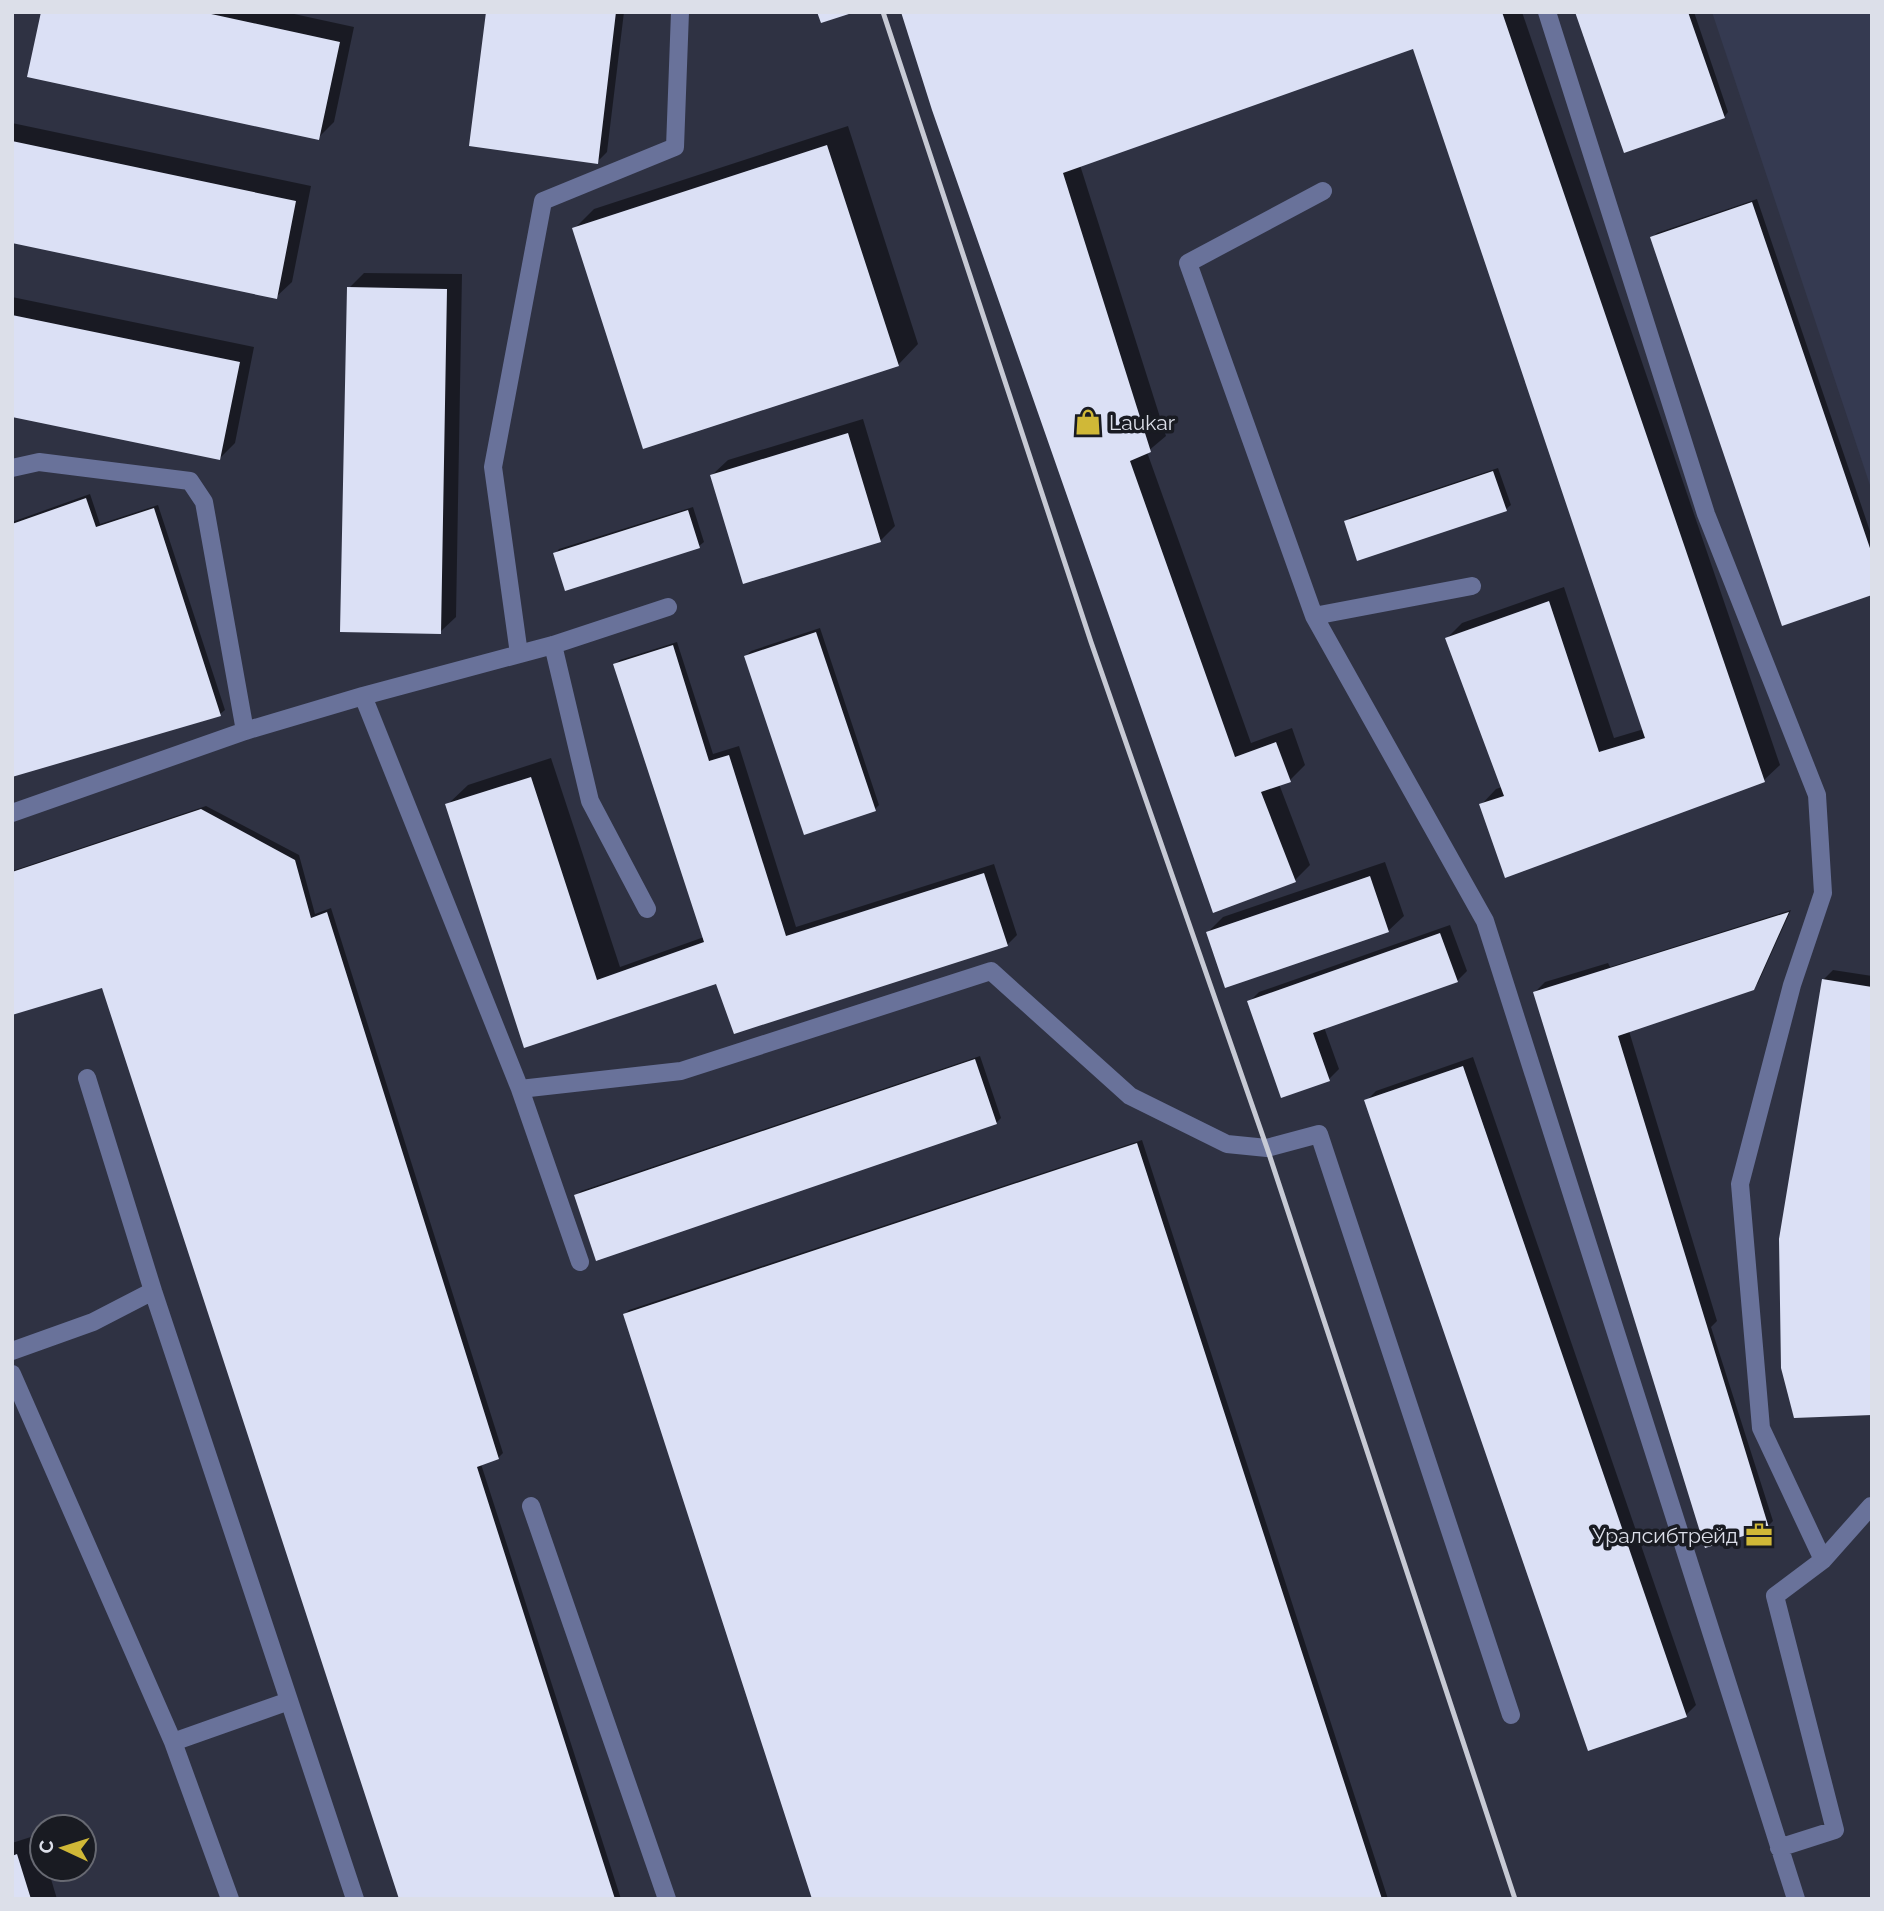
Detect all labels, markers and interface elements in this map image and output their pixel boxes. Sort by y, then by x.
shop icon: Laukar [1073,407,1103,437]
place label: Laukar [1109,410,1176,435]
office icon: Уралcибтрейд [1744,1520,1774,1550]
place label: Уралcибтрейд [1592,1523,1738,1548]
north arrow [28,1813,98,1883]
text: С [35,1840,57,1854]

